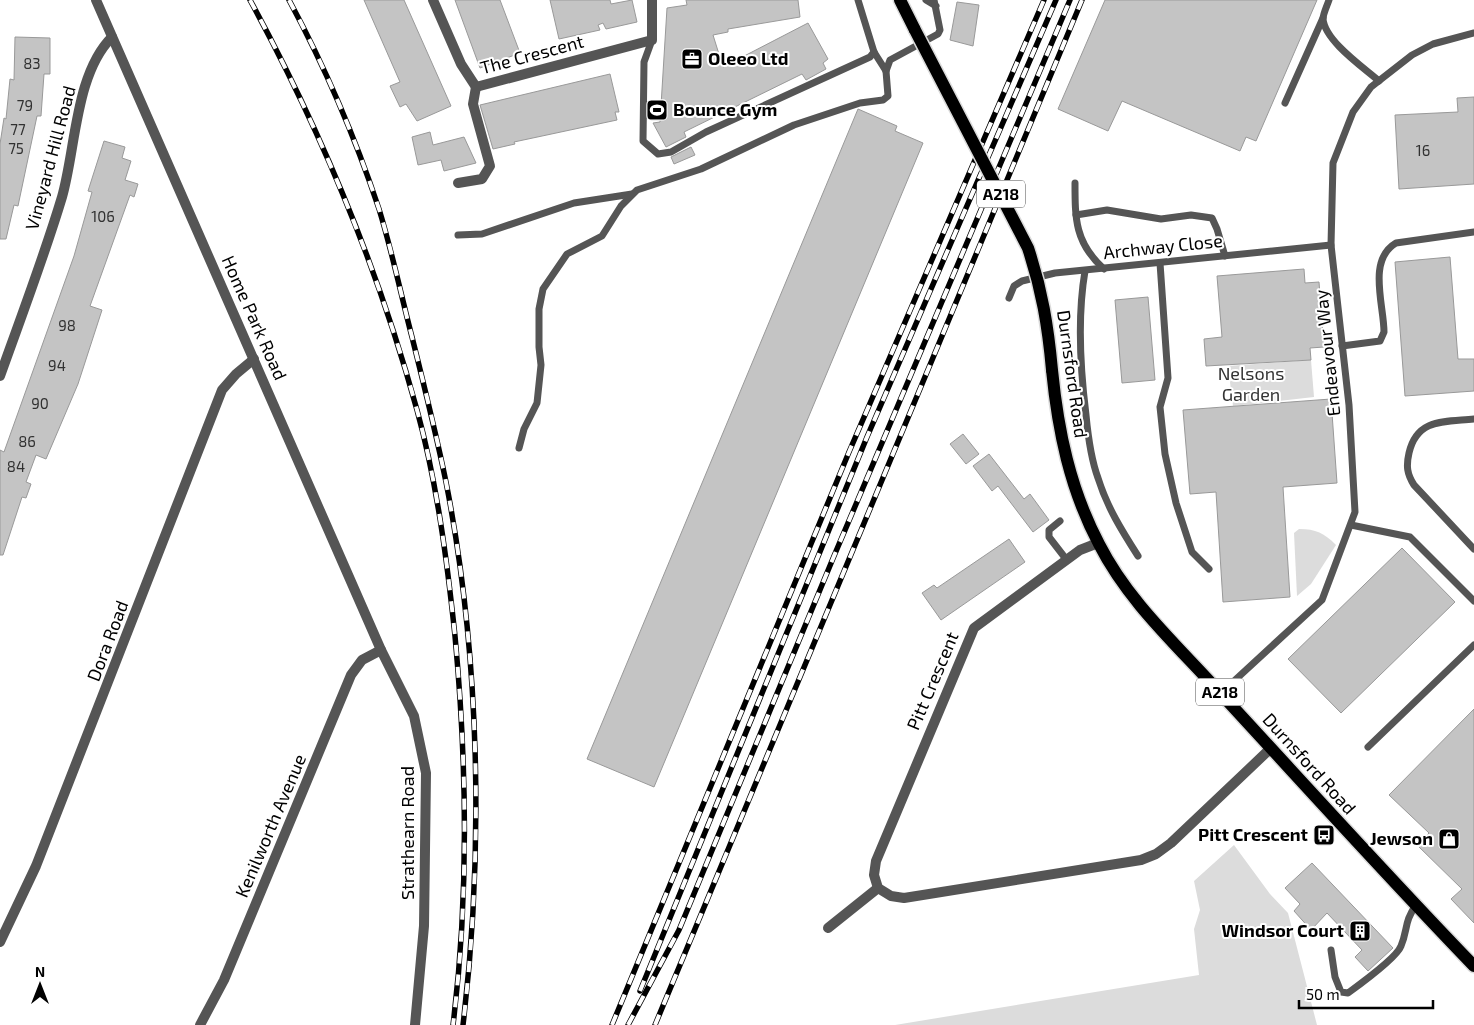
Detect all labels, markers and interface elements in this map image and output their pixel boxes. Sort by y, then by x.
street label: The Crescent [478,30,586,78]
office icon: Oleeo Ltd [680,47,704,71]
place label: Oleeo Ltd [708,47,788,69]
house number: 83 [23,54,41,72]
street label: Vineyard Hill Road [20,83,80,232]
house number: 79 [17,96,33,114]
sports icon: Bounce Gym [645,98,669,122]
place label: Bounce Gym [673,98,777,120]
house number: 77 [10,120,26,138]
house number: 75 [8,139,24,157]
house number: 16 [1416,141,1430,159]
road number: A218 [977,180,1025,208]
house number: 106 [91,207,115,225]
street label: Archway Close [1102,229,1224,263]
street label: Home Park Road [218,252,292,383]
street label: Endeavour Way [1309,288,1345,417]
street label: Durnsford Road [1053,309,1093,439]
house number: 98 [58,316,76,334]
house number: 94 [48,356,66,374]
park label: Nelsons Garden [1218,362,1284,405]
house number: 90 [31,394,49,412]
house number: 86 [18,432,36,450]
house number: 84 [7,457,25,475]
street label: Dora Road [82,597,133,684]
street label: Pitt Crescent [902,628,963,733]
road number: A218 [1196,679,1244,706]
street label: Durnsford Road [1258,708,1361,819]
street label: Kenilworth Avenue [230,751,310,901]
street label: Strathearn Road [396,766,418,900]
place label: Pitt Crescent [1198,823,1309,845]
bus stop icon: Pitt Crescent [1312,823,1336,847]
place label: Jewson [1370,827,1433,849]
shop icon: Jewson [1437,827,1461,851]
place label: Windsor Court [1222,919,1345,941]
building icon: Windsor Court [1348,919,1372,943]
north arrow [15,960,65,1010]
text: N [35,963,45,980]
scale bar [1299,978,1433,1010]
text: 50 m [1306,985,1340,1003]

